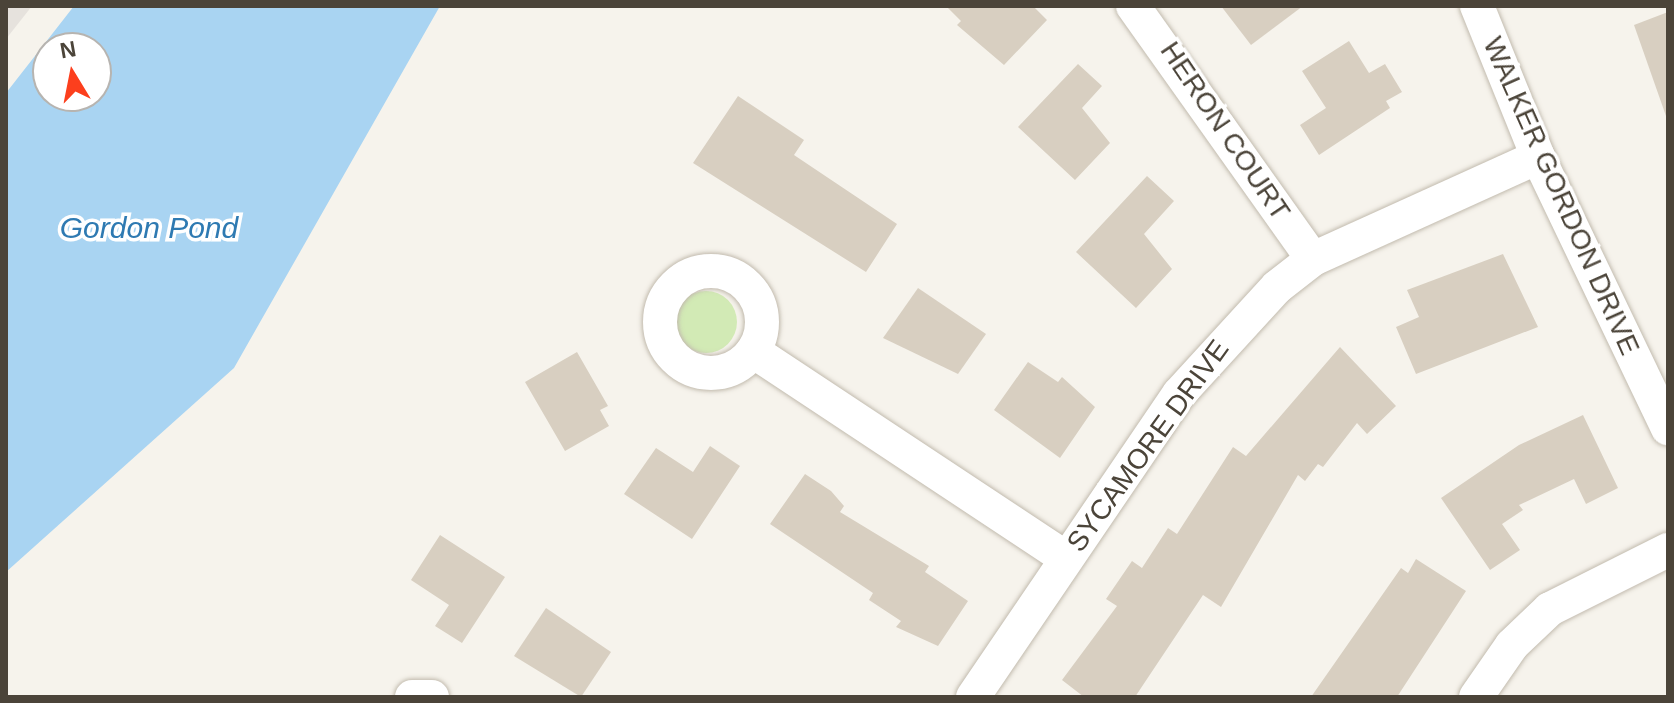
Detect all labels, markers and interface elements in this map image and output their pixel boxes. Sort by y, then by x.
north arrow [32,32,112,112]
street label: WALKER GORDON DRIVE [1476,32,1646,360]
street label: HERON COURT [1153,35,1297,227]
text: N [58,36,78,64]
water label: Gordon Pond [60,210,238,246]
street label: SYCAMORE DRIVE [1060,334,1236,558]

